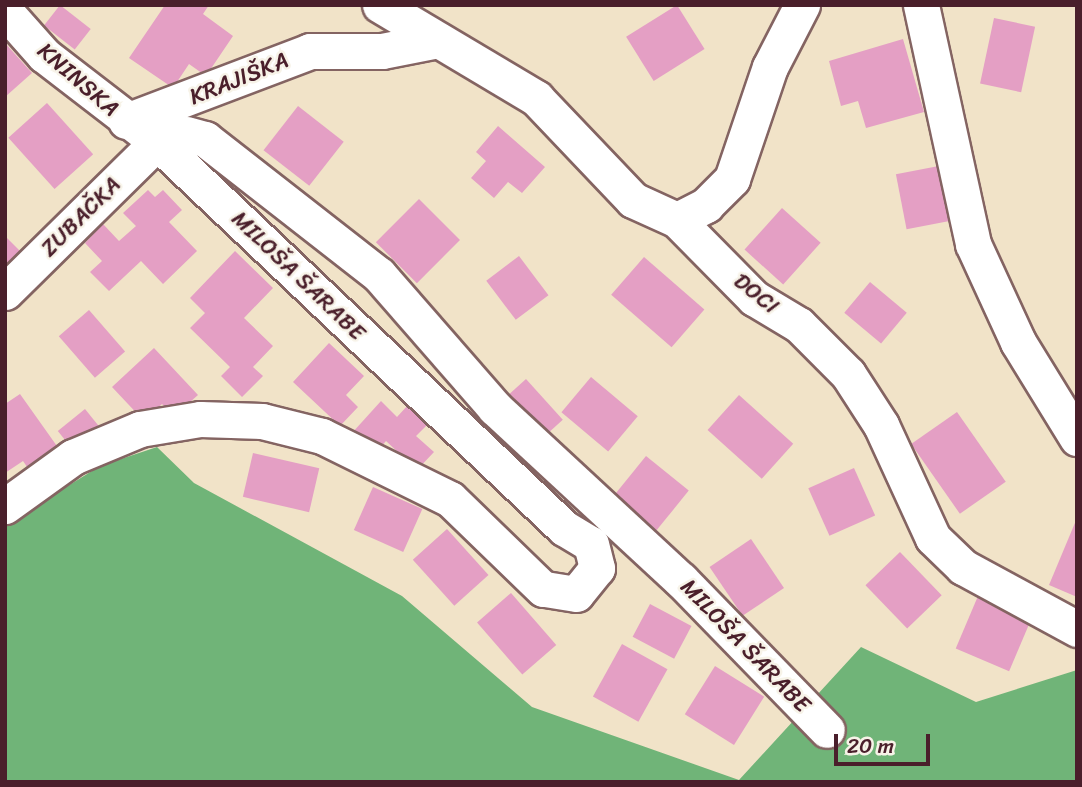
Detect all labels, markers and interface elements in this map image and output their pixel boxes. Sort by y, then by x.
street label: KNINSKA [32,37,124,123]
street label: KRAJIŠKA [185,47,293,111]
street label: ZUBAČKA [35,171,127,263]
street label: MILOŠA ŠARABE [226,205,370,347]
street label: DOCI [728,268,784,320]
street label: MILOŠA ŠARABE [674,574,816,718]
scale bar [837,720,933,764]
text: 20 m [847,727,894,765]

